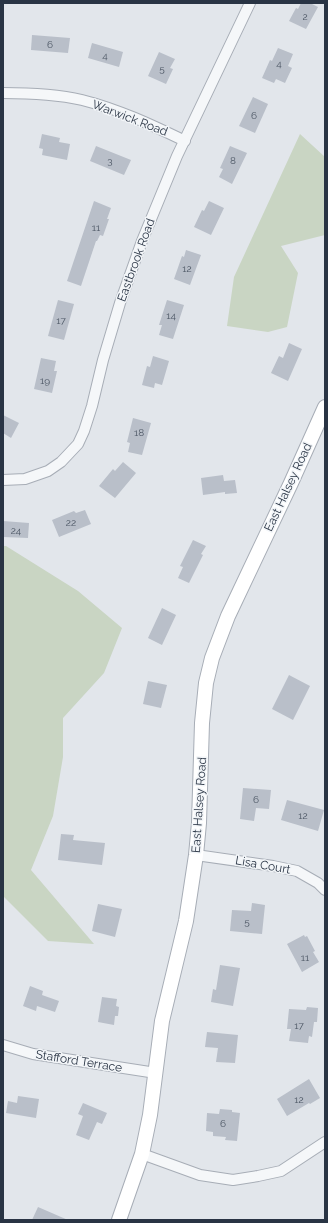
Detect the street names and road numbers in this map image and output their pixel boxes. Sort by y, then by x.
street label: Warwick Road [90,97,170,139]
street label: Eastbrook Road [114,216,158,304]
street label: East Halsey Road [261,441,315,533]
street label: East Halsey Road [189,757,209,853]
street label: Lisa Court [234,853,292,877]
street label: Stafford Terrace [35,1047,123,1075]

